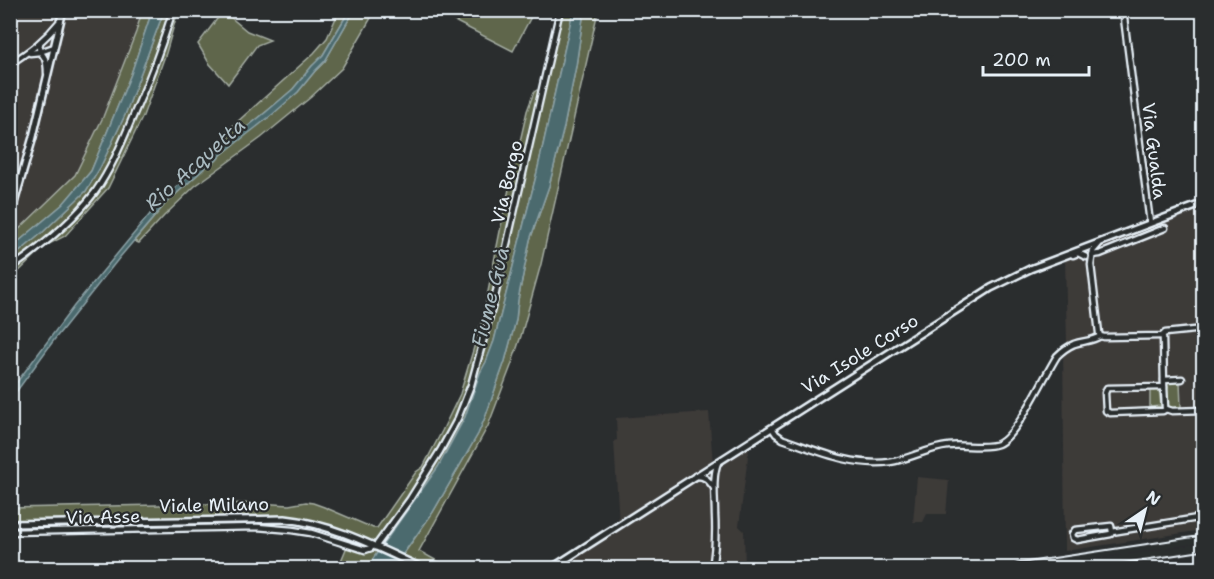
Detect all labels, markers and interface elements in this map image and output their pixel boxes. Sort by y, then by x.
scale bar [983,39,1090,77]
text: 200 m [992,48,1051,72]
street label: Via Gualda [1136,101,1172,201]
water label: Rio Acquetta [139,112,251,216]
street label: Via Borgo [486,138,528,226]
water label: Fiume Guà [465,244,515,350]
street label: Via Isole Corso [797,308,923,400]
north arrow [1115,480,1175,540]
text: N [1142,486,1165,510]
street label: Viale Milano [159,492,269,518]
street label: Via Asse [65,504,141,530]

